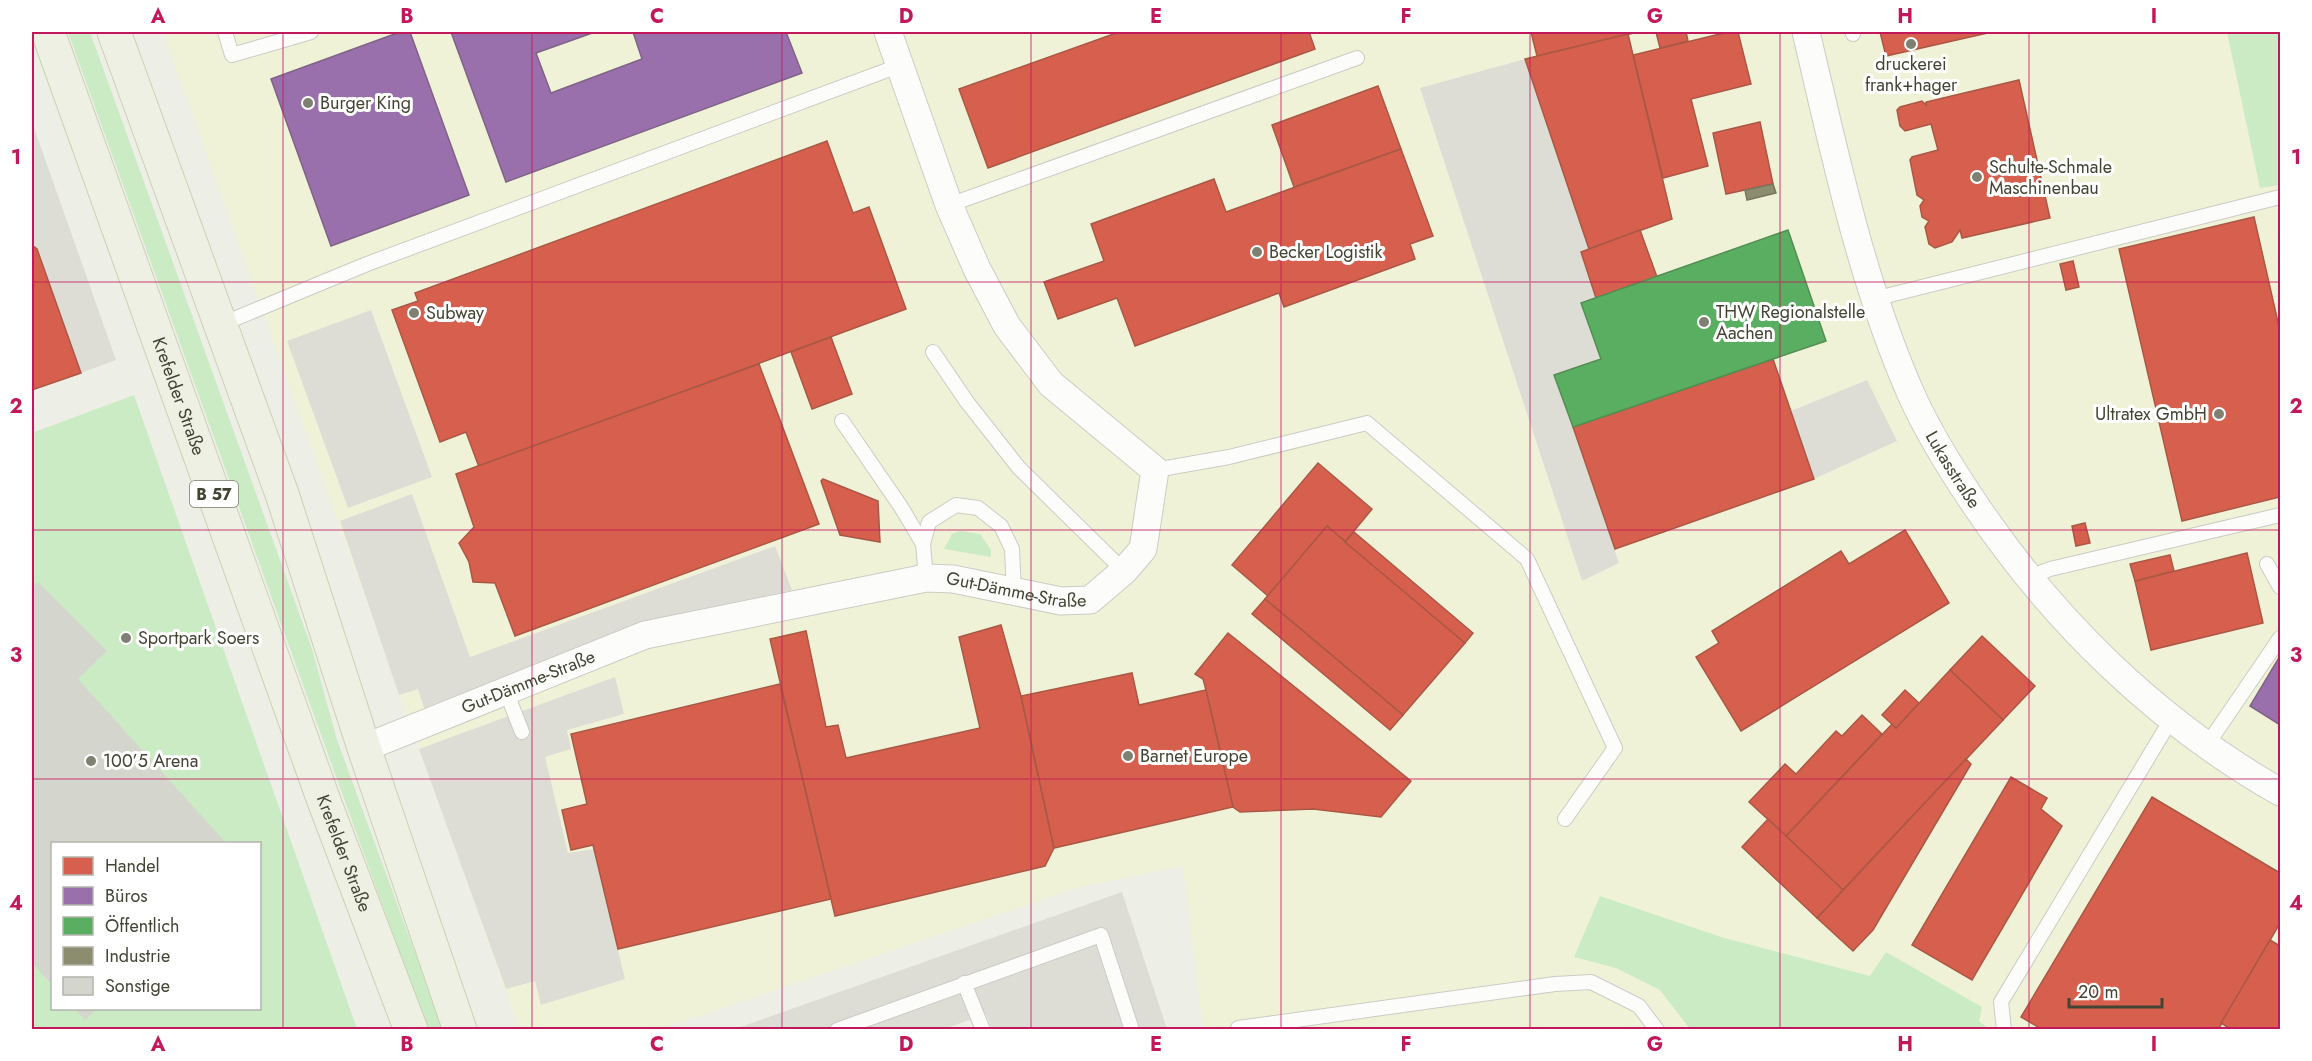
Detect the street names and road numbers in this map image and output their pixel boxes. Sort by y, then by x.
street label: Krefelder Straße [146,334,212,459]
street label: Lukasstraße [1919,426,1987,514]
road number: B 57 [190,481,238,507]
street label: Gut-Dämme-Straße [944,565,1087,614]
street label: Gut-Dämme-Straße [457,643,599,721]
street label: Krefelder Straße [310,791,378,916]

